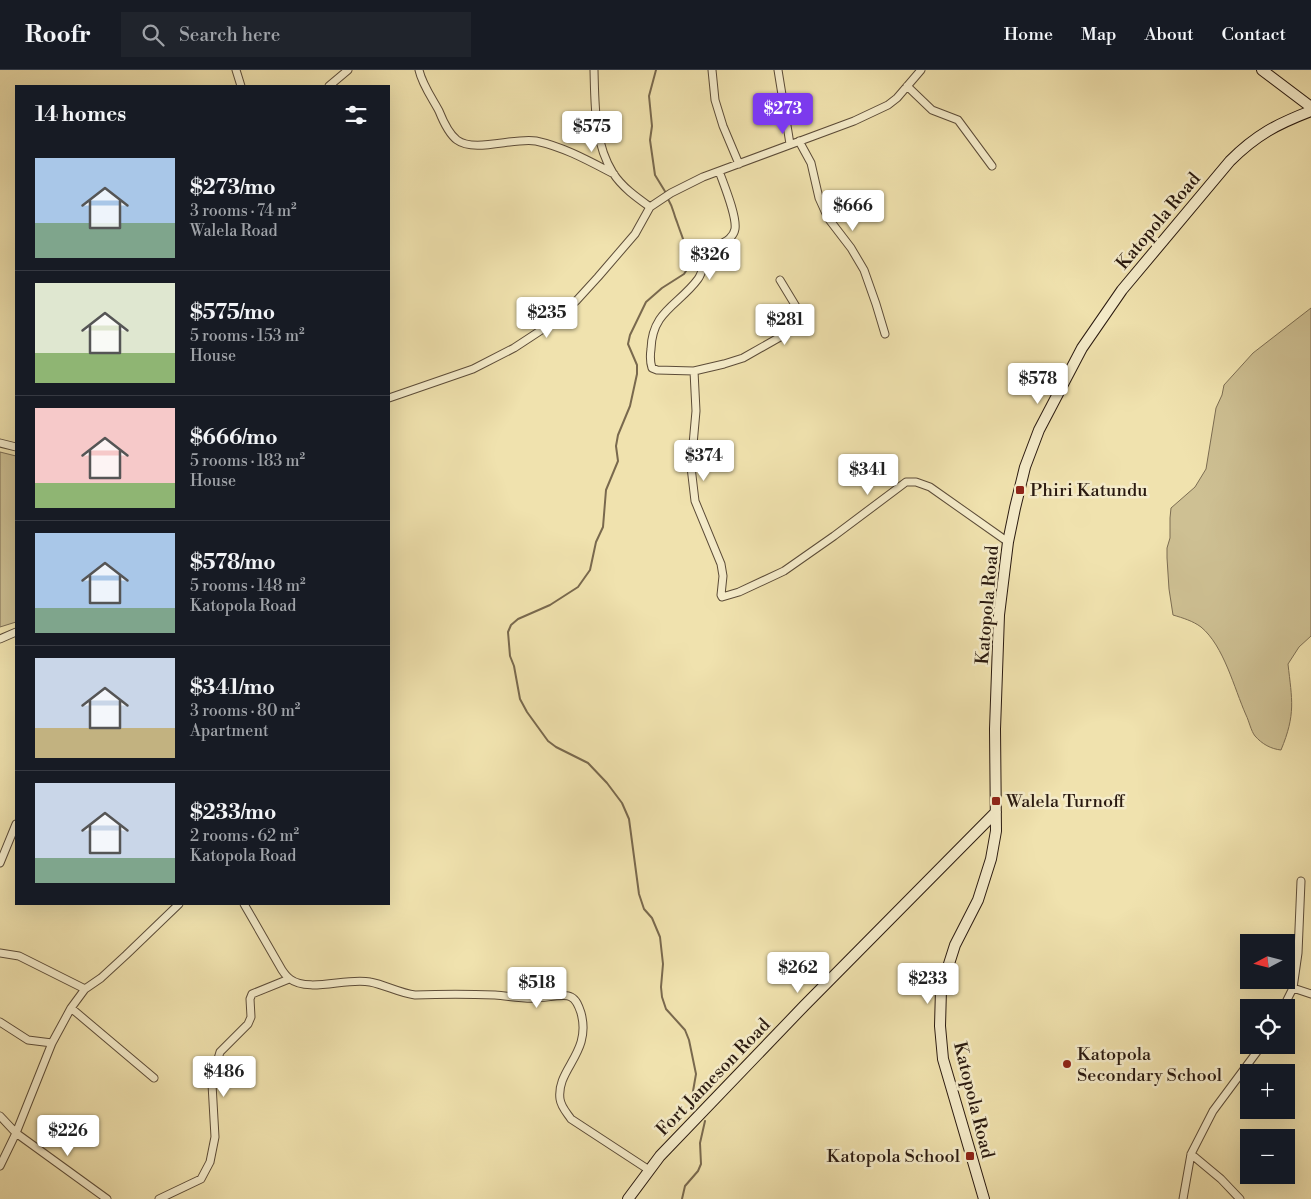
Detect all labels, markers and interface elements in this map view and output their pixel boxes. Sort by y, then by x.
search box [121,12,471,57]
text: Roofr [25,20,91,50]
icon: search [139,21,167,49]
text: Search here [179,23,280,47]
text: Home [1004,23,1053,46]
text: Map [1081,23,1117,46]
text: About [1145,23,1194,46]
text: Contact [1222,23,1286,46]
pin: $273 [753,92,813,135]
text: $273 [764,99,802,119]
icon: filters [342,101,370,129]
text: 14 homes [35,102,126,128]
pin: $575 [562,111,622,153]
text: $575 [573,117,611,137]
street label: Katopola Road [1111,168,1206,275]
text: $273/mo [190,175,276,201]
icon: home [75,178,135,238]
pin: $666 [823,190,883,232]
text: $666 [833,196,873,216]
text: 3 rooms · 74 m² [190,201,297,221]
text: Walela Road [190,221,278,241]
pin: $326 [680,238,740,281]
text: $326 [690,245,730,265]
pin: $235 [517,296,577,339]
text: $575/mo [190,300,275,326]
icon: home [75,303,135,363]
text: $235 [527,303,567,323]
pin: $281 [755,304,815,346]
text: $281 [766,310,804,330]
text: 5 rooms · 153 m² [190,326,305,346]
text: House [190,346,236,366]
pin: $578 [1008,362,1068,405]
text: $578 [1019,369,1057,389]
text: $666/mo [190,425,278,451]
icon: home [75,428,135,488]
pin: $374 [674,440,734,482]
text: $374 [685,446,723,466]
text: 5 rooms · 183 m² [190,451,305,471]
pin: $341 [838,454,898,496]
text: $341 [849,460,887,480]
text: House [190,471,236,491]
place label: Phiri Katundu [1030,479,1148,502]
marker: Phiri Katundu [1014,484,1026,496]
street label: Katopola Road [971,544,1004,666]
text: $578/mo [190,550,276,576]
icon: home [75,553,135,613]
text: 5 rooms · 148 m² [190,576,306,596]
text: Katopola Road [190,596,296,616]
text: $341/mo [190,675,275,701]
icon: home [75,678,135,738]
text: 3 rooms · 80 m² [190,701,300,721]
text: Apartment [190,721,269,741]
place label: Walela Turnoff [1005,790,1126,813]
marker: Walela Turnoff [990,795,1002,807]
text: $233/mo [190,800,276,826]
icon: home [75,803,135,863]
text: 2 rooms · 62 m² [190,826,299,846]
text: Katopola Road [190,846,296,866]
north arrow [1240,934,1295,989]
map controls [1240,934,1295,1184]
pin: $262 [768,952,828,994]
text: $262 [778,958,818,978]
pin: $233 [898,962,958,1005]
pin: $518 [507,966,567,1009]
text: $233 [909,969,947,989]
text: $518 [518,973,556,993]
button: locate [1240,999,1295,1054]
street label: Fort Jameson Road [651,1013,776,1141]
street label: Katopola Road [948,1039,999,1162]
place label: Katopola Secondary School [1077,1043,1223,1087]
pin: $486 [194,1056,254,1098]
marker: Katopola Secondary School [1061,1058,1073,1070]
text: $486 [204,1062,244,1082]
button: + [1240,1064,1295,1119]
pin: $226 [38,1114,98,1157]
text: $226 [48,1121,88,1141]
button: − [1240,1129,1295,1184]
place label: Katopola School [827,1145,961,1168]
marker: Katopola School [964,1150,976,1162]

